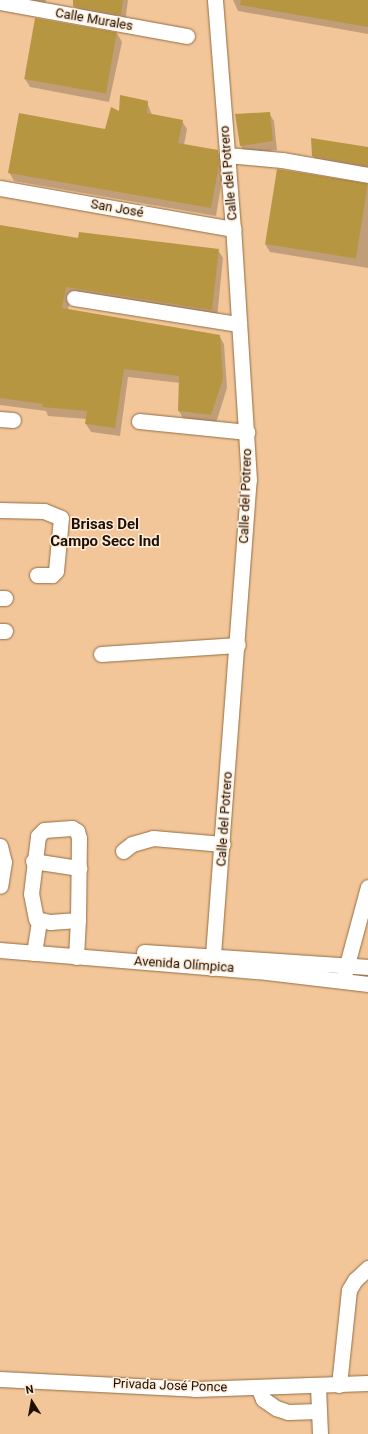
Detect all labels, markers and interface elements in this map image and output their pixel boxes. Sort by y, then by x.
street label: Calle Murales [54,6,134,34]
street label: Calle del Potrero [217,125,241,221]
street label: San José [89,197,145,221]
street label: Calle del Potrero [237,448,255,544]
district label: Brisas Del Campo Secc Ind [50,515,160,550]
street label: Calle del Potrero [214,771,236,867]
street label: Avenida Olímpica [133,954,235,976]
street label: Privada José Ponce [113,1376,227,1396]
north arrow [12,1382,52,1422]
text: N [25,1383,35,1397]

